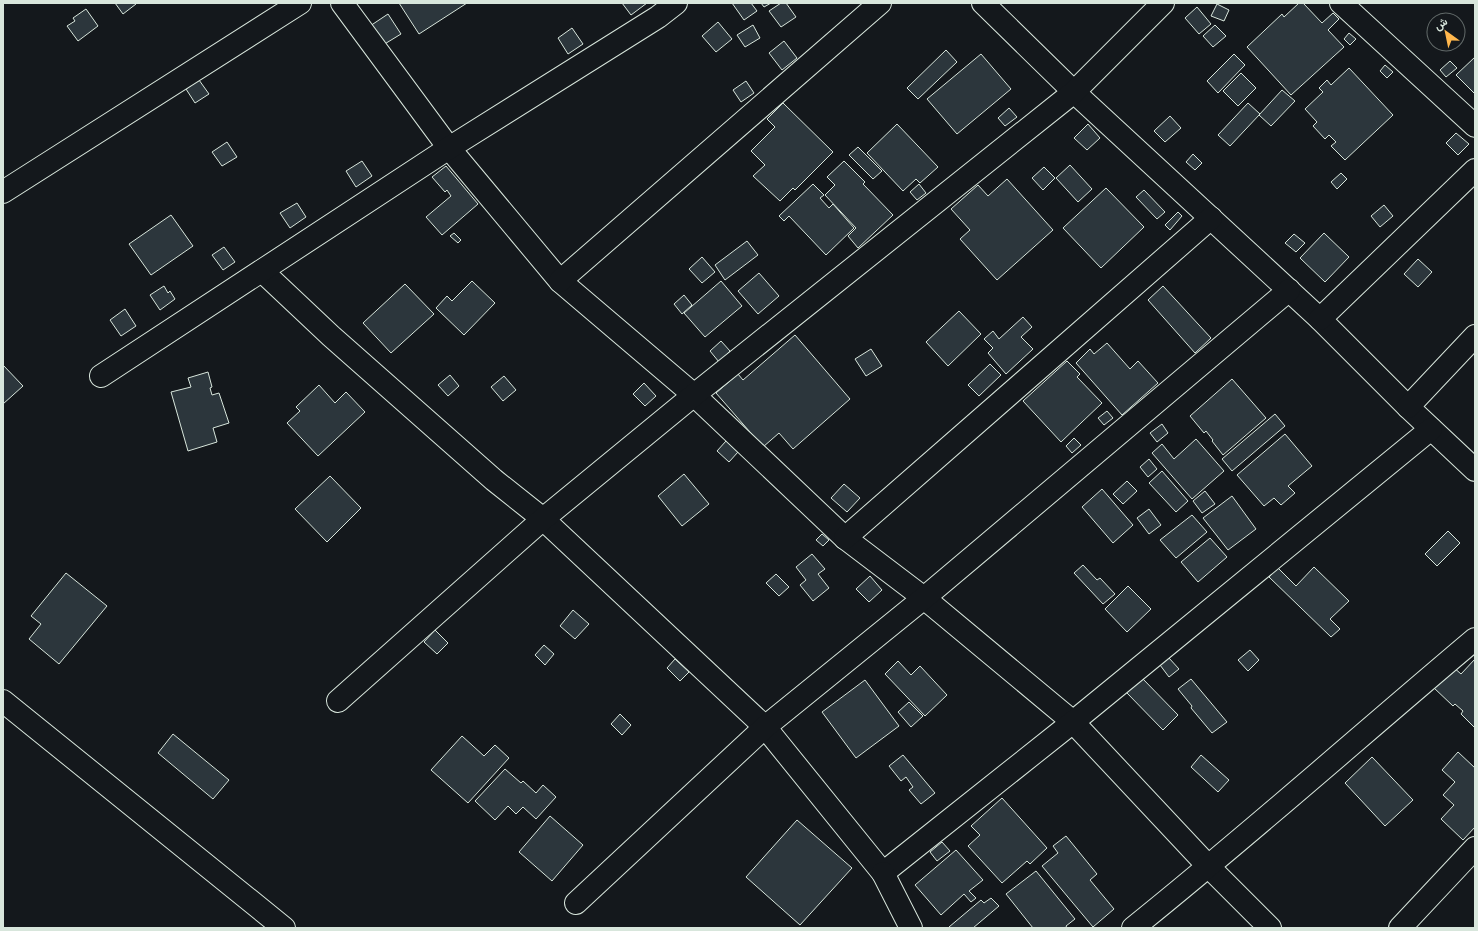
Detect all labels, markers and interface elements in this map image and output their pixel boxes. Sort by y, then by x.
north arrow [1426,12,1466,52]
text: ش [1432,15,1450,33]

